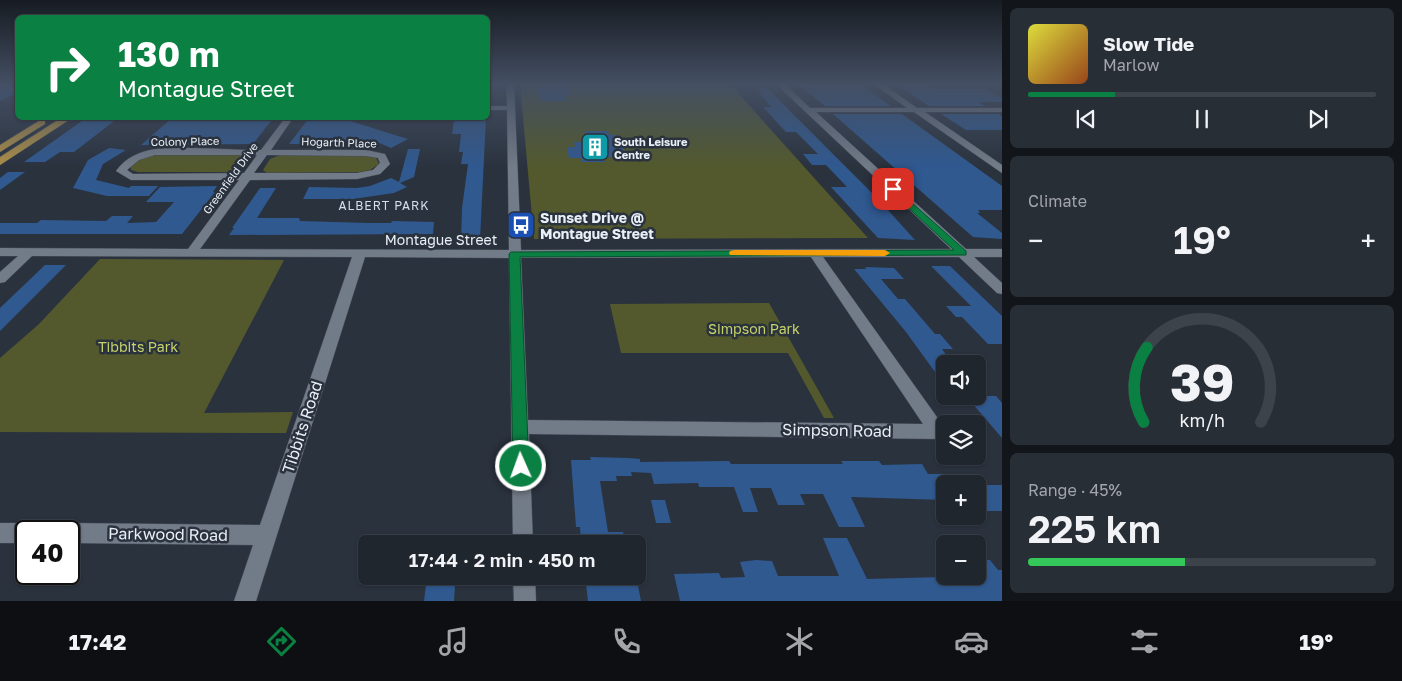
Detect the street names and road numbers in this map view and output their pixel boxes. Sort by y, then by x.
street label: Colony Place [150,134,220,148]
street label: Hogarth Place [301,134,377,150]
street label: Greenfield Drive [200,140,260,216]
street label: Montague Street [385,231,497,248]
street label: Tibbits Road [278,378,326,476]
street label: Simpson Road [782,419,892,441]
street label: Parkwood Road [108,523,228,545]

